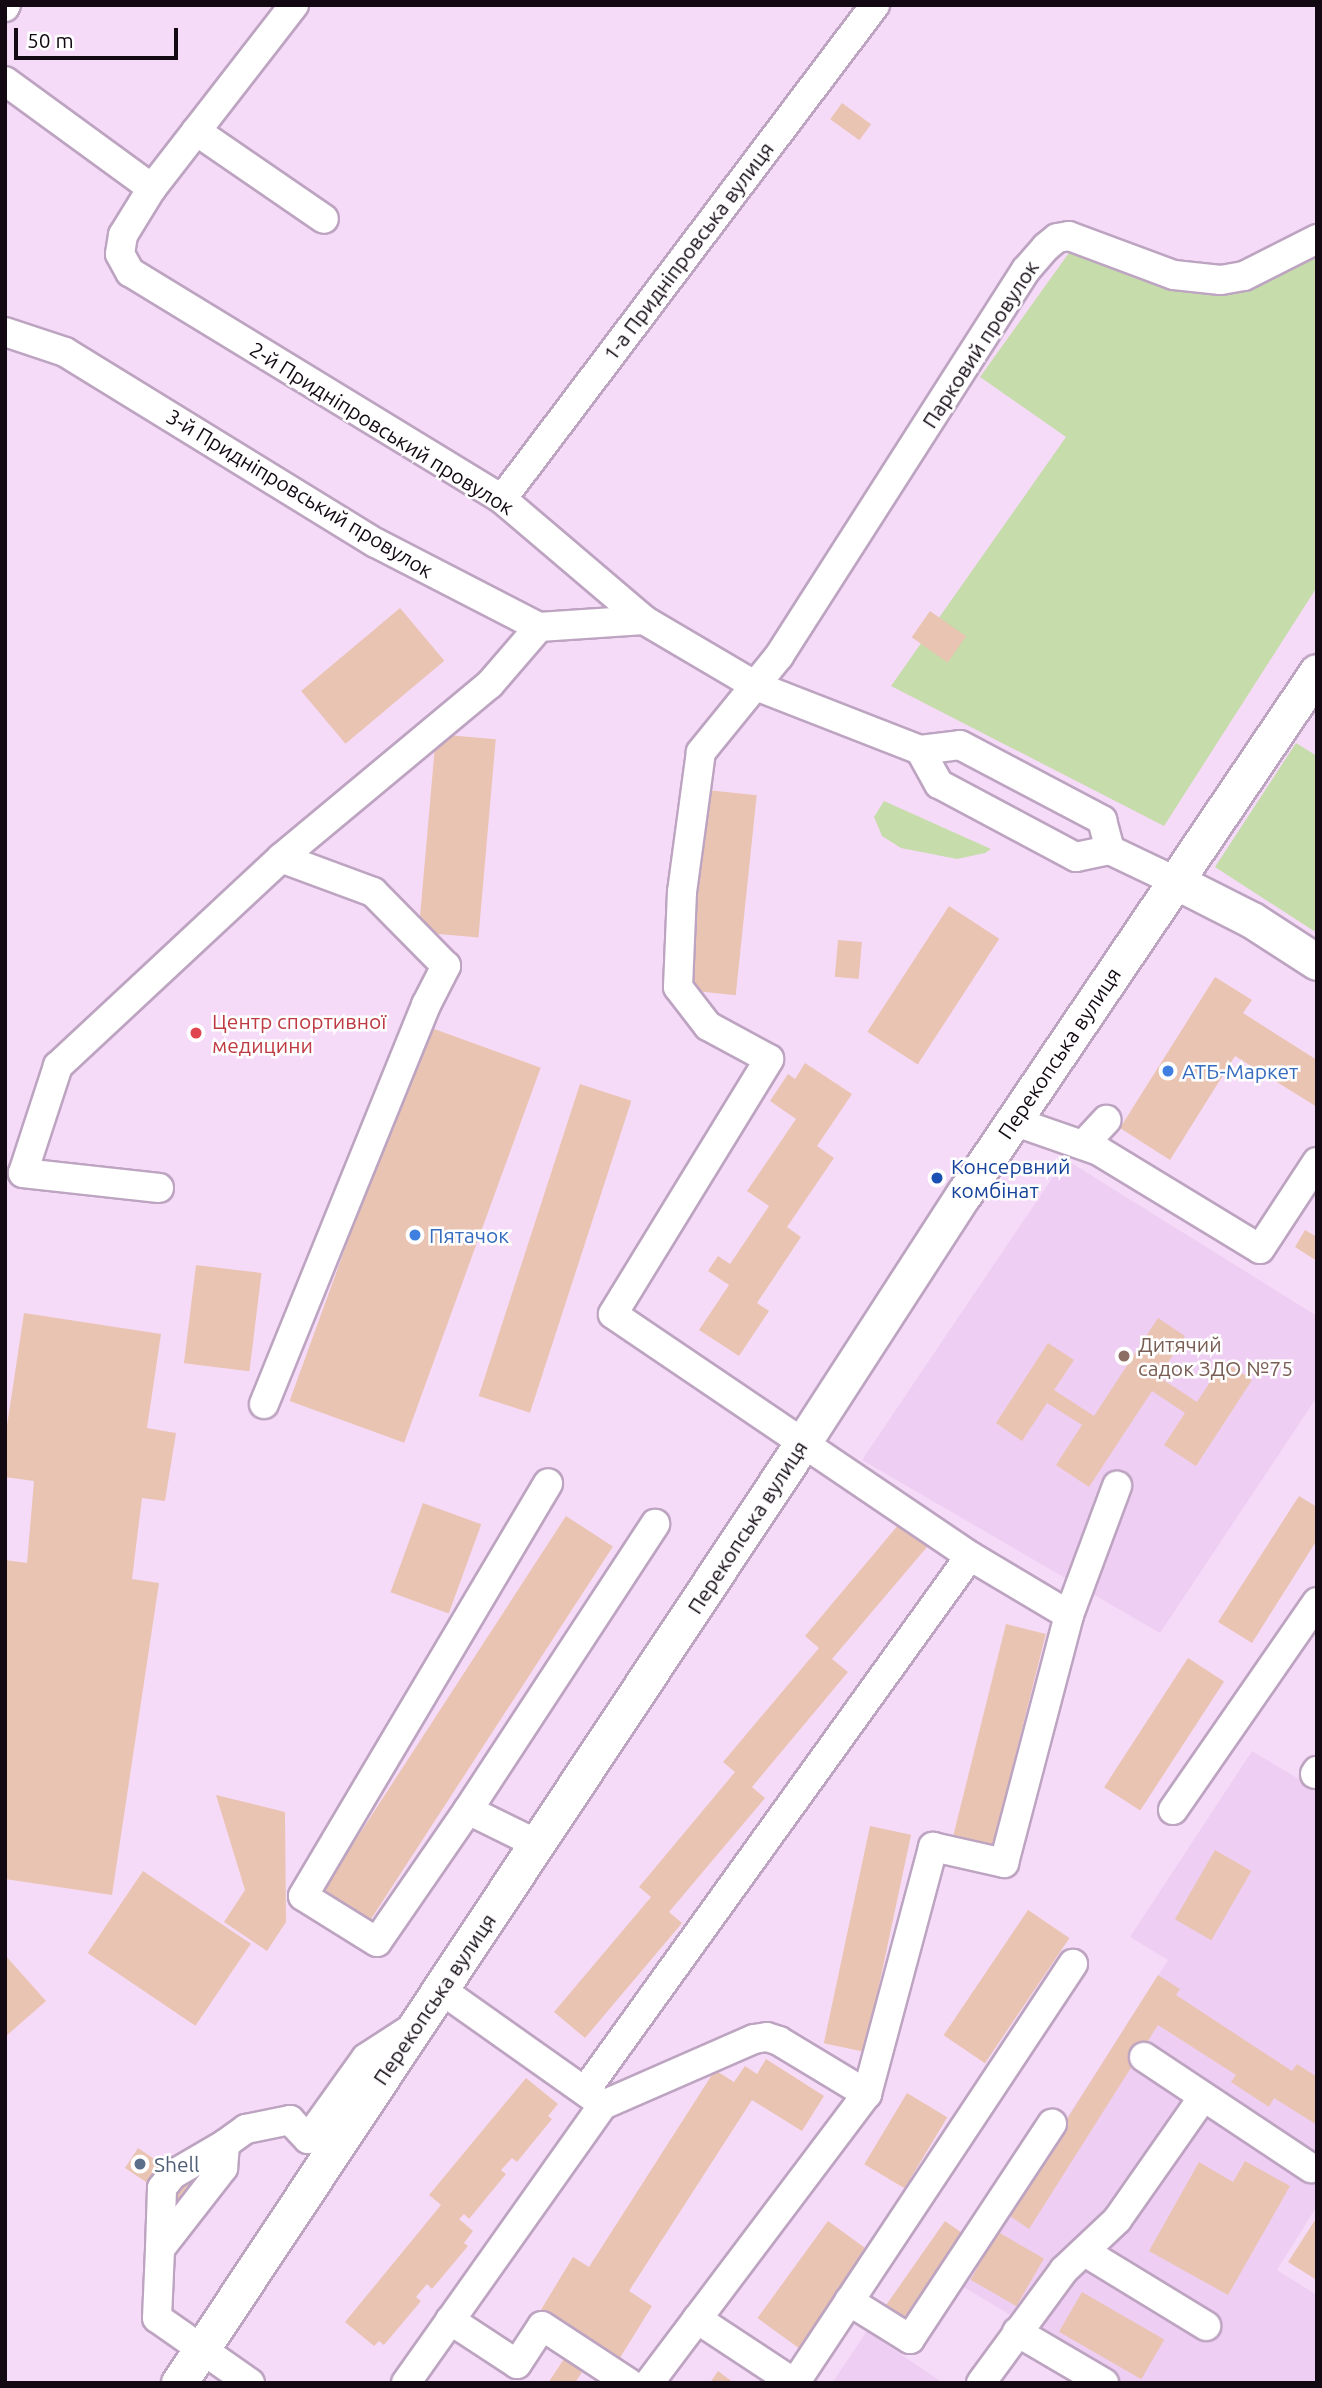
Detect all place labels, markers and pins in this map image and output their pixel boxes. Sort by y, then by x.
place label: Центр спортивної медицини [212,1008,386,1058]
marker: Центр спортивної медицини [186,1023,206,1043]
place label: АТБ-Маркет [1182,1058,1298,1084]
marker: АТБ-Маркет [1160,1063,1176,1079]
place label: Консервний комбінат [951,1153,1070,1203]
marker: Консервний комбінат [929,1170,945,1186]
place label: Пятачок [429,1222,509,1248]
marker: Пятачок [407,1227,423,1243]
place label: Дитячий садок ЗДО №75 [1138,1331,1293,1381]
marker: Дитячий садок ЗДО №75 [1116,1348,1132,1364]
place label: Shell [154,2151,200,2177]
marker: Shell [132,2156,148,2172]

